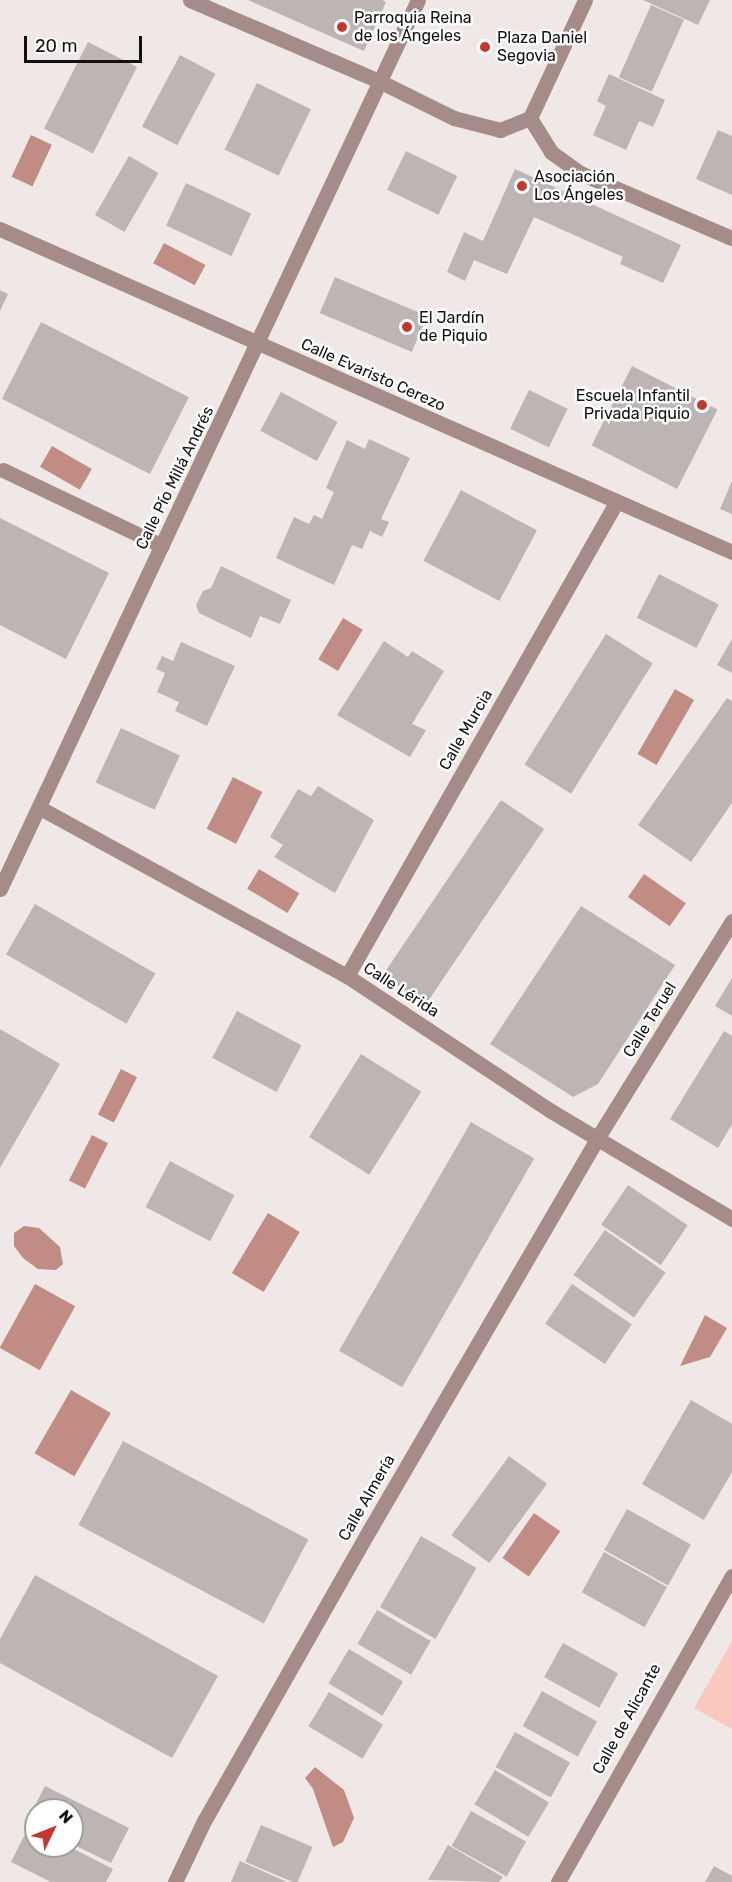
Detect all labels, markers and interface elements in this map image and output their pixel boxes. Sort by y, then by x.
place label: Parroquia Reina de los Ángeles [354,8,472,46]
marker: Parroquia Reina de los Ángeles [335,20,349,34]
scale bar [27,24,146,62]
place label: Plaza Daniel Segovia [497,28,587,66]
text: 20 m [35,35,77,57]
marker: Plaza Daniel Segovia [478,40,492,54]
place label: Asociación Los Ángeles [534,167,624,205]
marker: Asociación Los Ángeles [515,179,529,193]
place label: El Jardín de Piquio [419,308,488,346]
marker: El Jardín de Piquio [400,320,414,334]
street label: Calle Evaristo Cerezo [298,334,448,416]
place label: Escuela Infantil Privada Piquio [576,386,690,424]
marker: Escuela Infantil Privada Piquio [695,398,709,412]
street label: Calle Pío Millá Andrés [132,403,218,553]
street label: Calle Murcia [435,686,497,774]
street label: Calle Lérida [360,958,442,1022]
street label: Calle Teruel [619,979,681,1061]
street label: Calle Almería [335,1451,399,1545]
street label: Calle de Alicante [589,1660,665,1778]
north arrow [24,1798,84,1858]
text: N [55,1806,77,1827]

